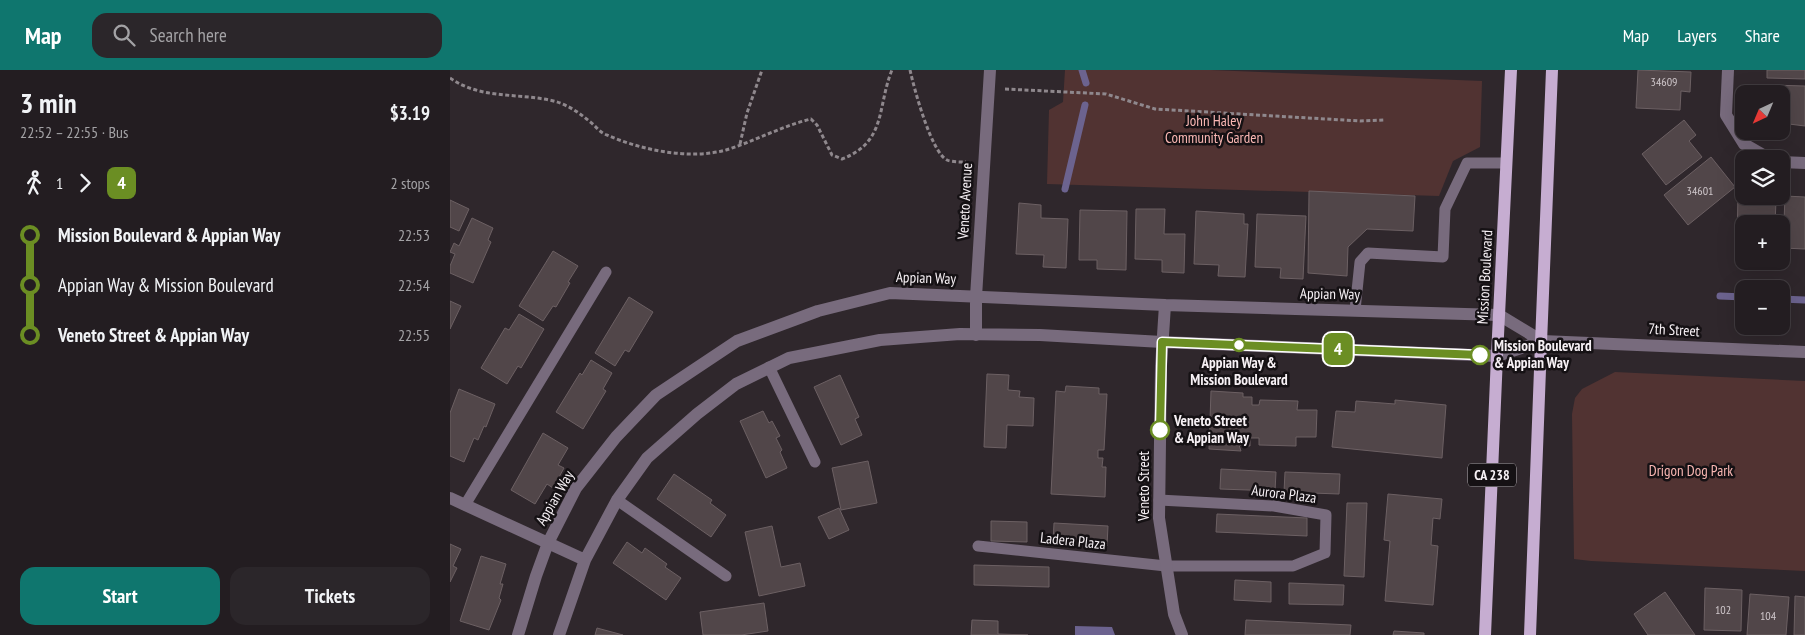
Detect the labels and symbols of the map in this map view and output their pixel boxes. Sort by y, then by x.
house number: 34609 [1650,74,1678,89]
north arrow [1735,85,1790,140]
park label: John Haley Community Garden [1165,111,1263,147]
street label: Veneto Avenue [953,162,976,241]
house number: 34601 [1686,183,1714,198]
street label: Mission Boulevard [1473,229,1496,325]
street label: Appian Way [896,267,957,288]
street label: Appian Way [1300,283,1361,304]
street label: 7th Street [1648,319,1700,340]
line badge: 4 [1322,333,1354,365]
place label: Mission Boulevard & Appian Way [1494,336,1592,372]
marker: Appian Way & Mission Boulevard [1232,338,1246,352]
marker: Mission Boulevard & Appian Way [1470,345,1490,365]
place label: Appian Way & Mission Boulevard [1190,353,1288,389]
place label: Veneto Street & Appian Way [1173,411,1250,447]
marker: Veneto Street & Appian Way [1150,420,1170,440]
street label: Veneto Street [1134,451,1153,522]
park label: Drigon Dog Park [1649,461,1733,480]
road number: CA 238 [1468,464,1516,486]
street label: Appian Way [531,467,578,529]
street label: Aurora Plaza [1251,480,1318,507]
street label: Ladera Plaza [1039,528,1107,553]
house number: 102 [1715,602,1731,617]
house number: 104 [1760,608,1777,623]

